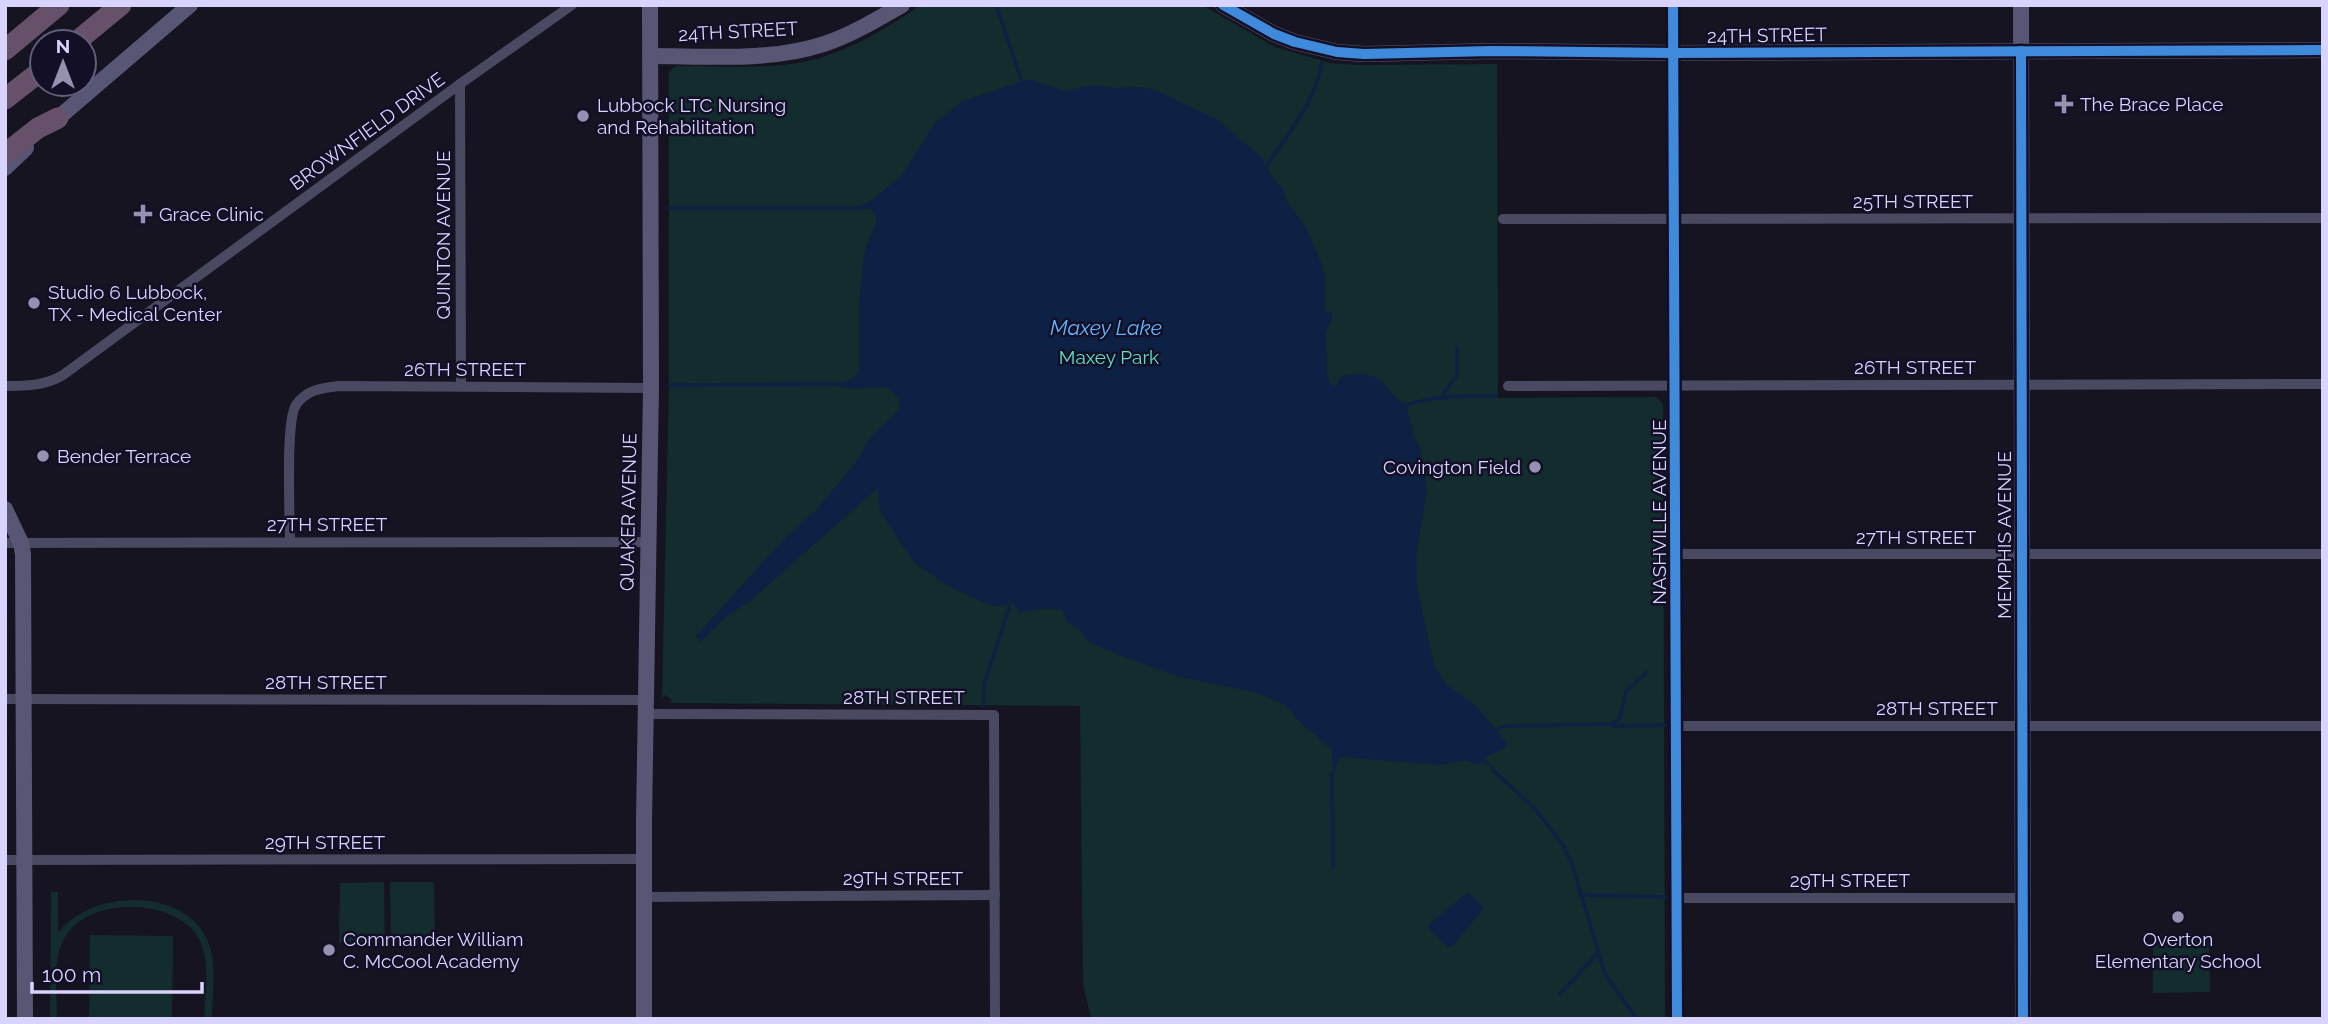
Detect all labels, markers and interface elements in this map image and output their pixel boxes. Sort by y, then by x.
street label: 24TH STREET [677,17,799,45]
street label: 24TH STREET [1707,23,1828,47]
north arrow [28,28,98,98]
text: N [56,35,70,57]
street label: BROWNFIELD DRIVE [285,68,449,194]
place label: The Brace Place [2080,93,2223,115]
place label: Lubbock LTC Nursing and Rehabilitation [597,94,786,138]
marker: The Brace Place [2054,94,2074,114]
marker: Lubbock LTC Nursing and Rehabilitation [575,108,591,124]
street label: QUINTON AVENUE [432,150,454,320]
street label: 25TH STREET [1853,190,1974,212]
place label: Grace Clinic [159,203,264,225]
marker: Grace Clinic [133,204,153,224]
place label: Studio 6 Lubbock, TX - Medical Center [48,281,222,325]
marker: Studio 6 Lubbock, TX - Medical Center [26,295,42,311]
water label: Maxey Lake [1050,315,1162,340]
park label: Maxey Park [1059,346,1159,368]
street label: 26TH STREET [1854,356,1976,378]
street label: 26TH STREET [404,358,526,380]
street label: NASHVILLE AVENUE [1648,419,1670,605]
street label: QUAKER AVENUE [616,433,640,591]
place label: Bender Terrace [57,445,191,467]
marker: Bender Terrace [35,448,51,464]
street label: MEMPHIS AVENUE [1993,451,2015,619]
place label: Covington Field [1383,456,1521,478]
marker: Covington Field [1527,459,1543,475]
street label: 27TH STREET [267,513,388,535]
street label: 27TH STREET [1856,526,1977,548]
street label: 28TH STREET [265,671,387,693]
street label: 28TH STREET [843,686,965,708]
street label: 28TH STREET [1876,697,1998,719]
street label: 29TH STREET [265,831,386,853]
street label: 29TH STREET [843,867,964,889]
street label: 29TH STREET [1790,869,1911,891]
marker: Overton Elementary School [2170,909,2186,925]
place label: Commander William C. McCool Academy [343,928,523,972]
place label: Overton Elementary School [2095,928,2262,972]
marker: Commander William C. McCool Academy [321,942,337,958]
scale bar [32,950,201,994]
text: 100 m [42,962,101,987]

